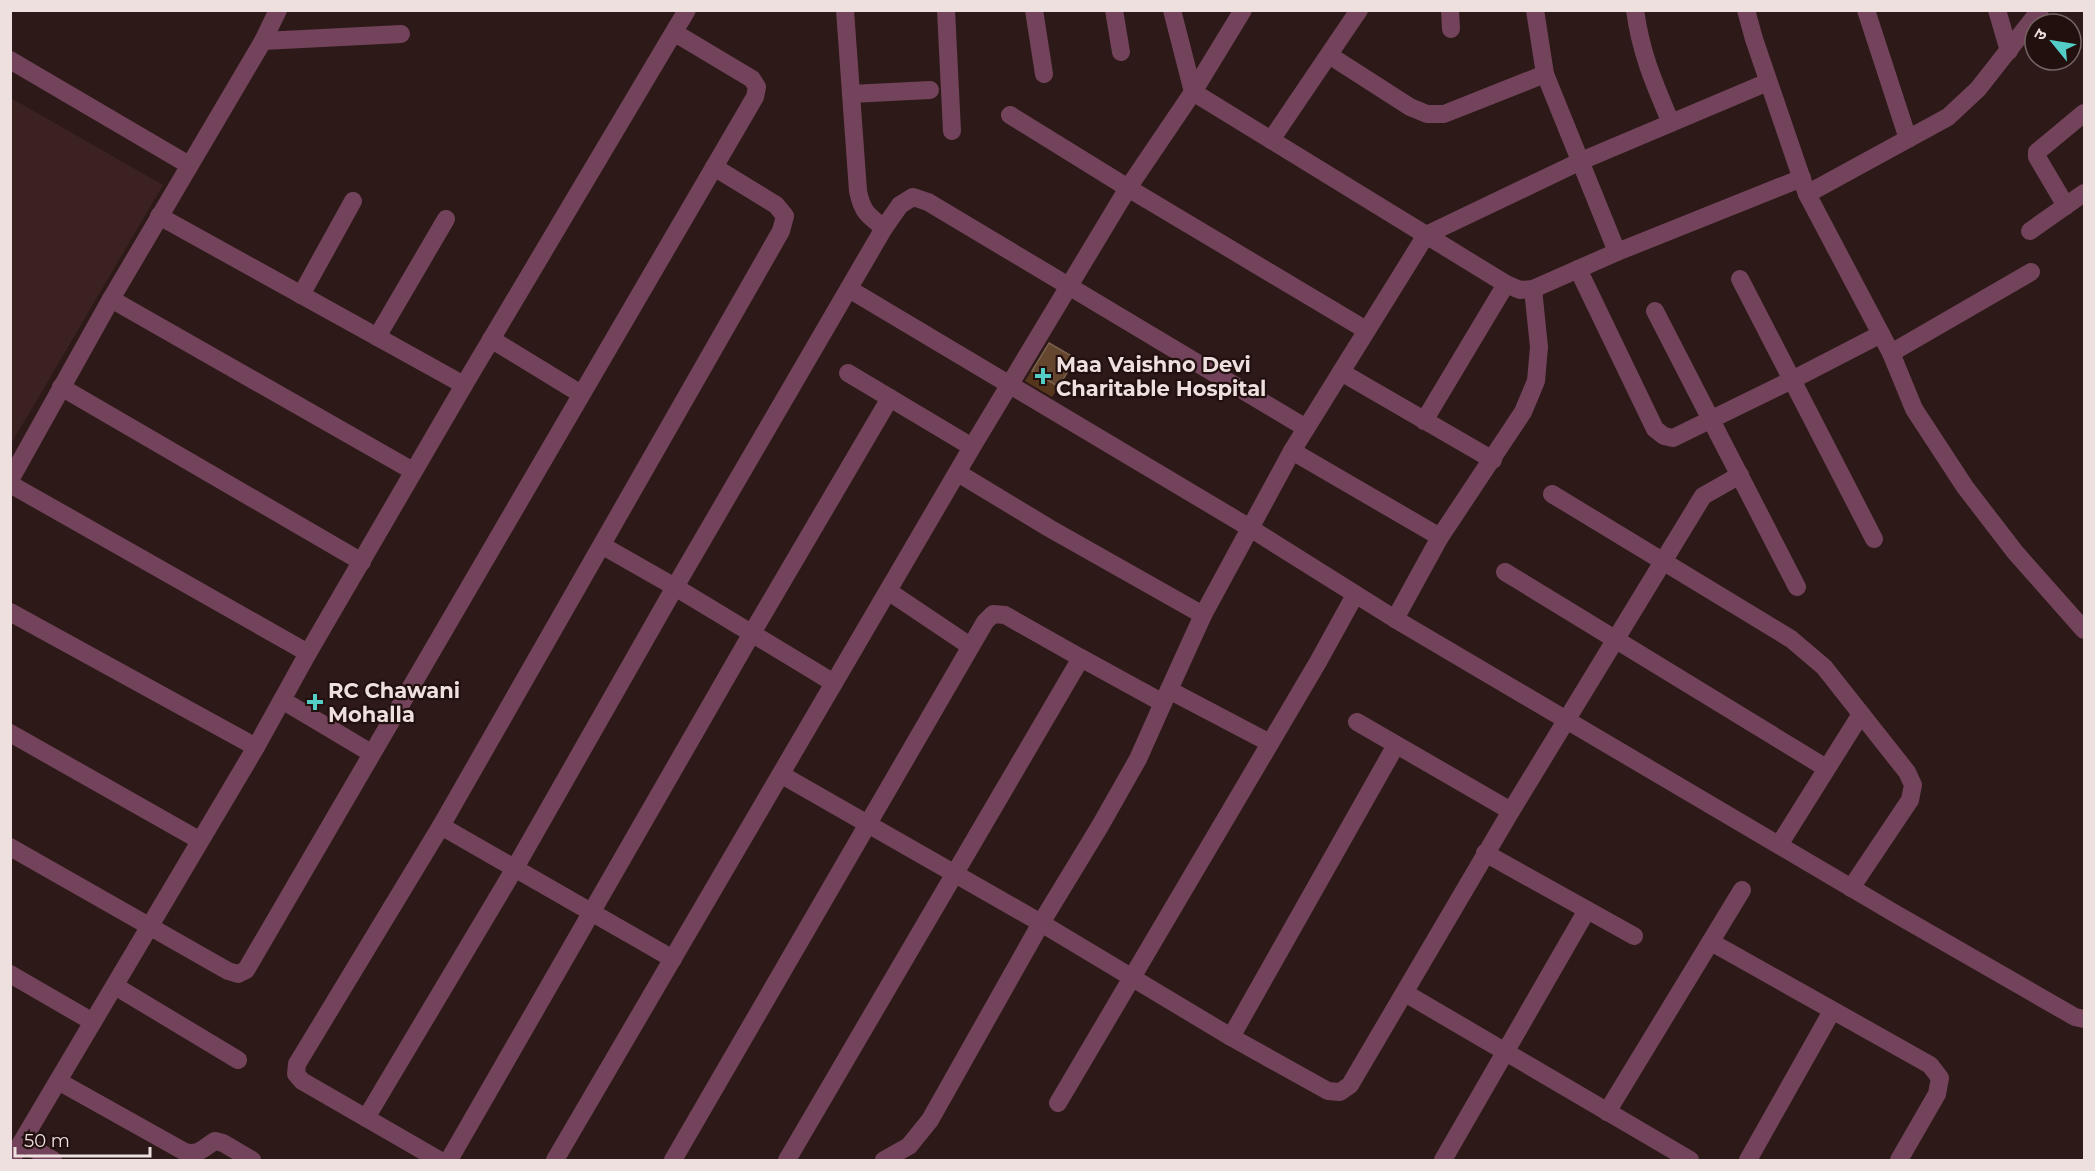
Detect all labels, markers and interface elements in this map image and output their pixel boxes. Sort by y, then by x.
north arrow [2023,12,2083,72]
text: उ [2030,25,2051,44]
place label: Maa Vaishno Devi Charitable Hospital [1056,352,1266,401]
marker: Maa Vaishno Devi Charitable Hospital [1034,367,1052,385]
place label: RC Chawani Mohalla [328,678,460,727]
marker: RC Chawani Mohalla [306,693,324,711]
scale bar [15,1120,150,1158]
text: 50 m [24,1130,70,1152]

